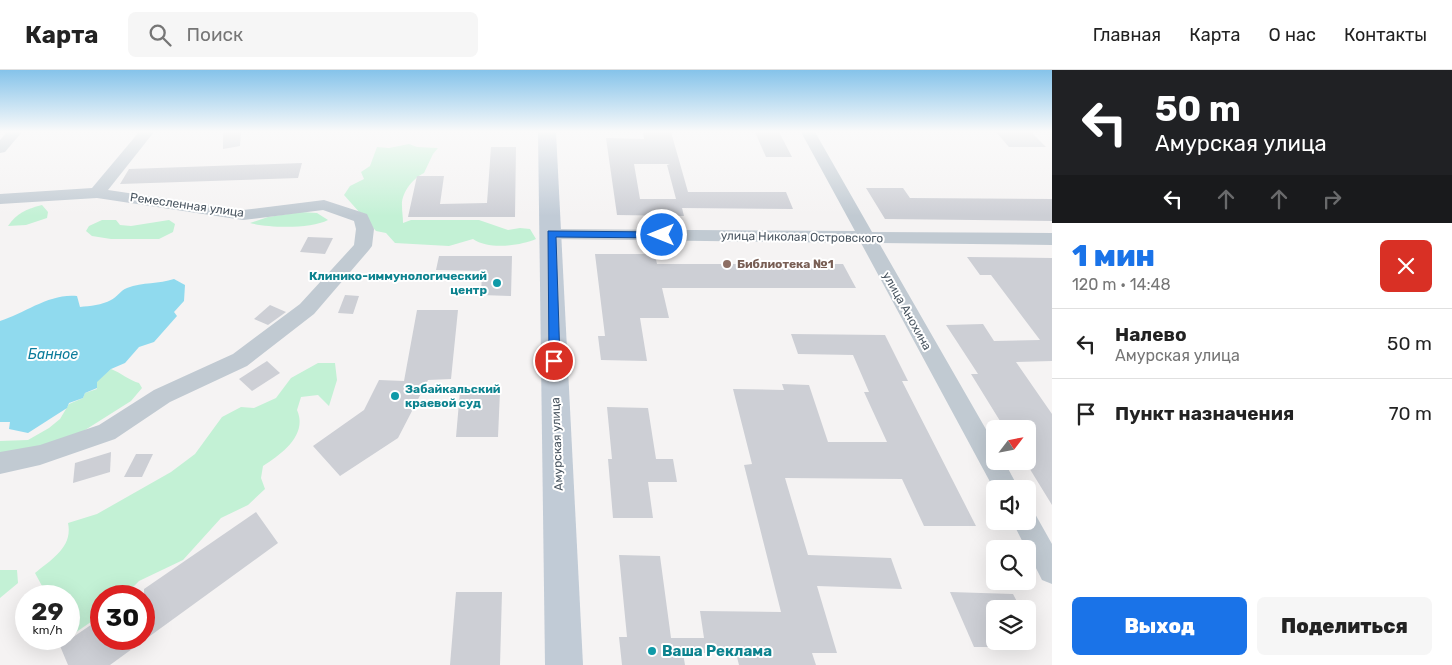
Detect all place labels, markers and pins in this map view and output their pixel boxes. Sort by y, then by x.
place label: Библиотека №1 [737,257,834,271]
marker: Библиотека №1 [721,258,733,270]
place label: Клинико-иммунологический центр [309,269,487,297]
marker: Клинико-иммунологический центр [491,277,503,289]
pin [533,340,575,382]
place label: Забайкальский краевой суд [405,382,501,410]
marker: Забайкальский краевой суд [389,390,401,402]
place label: Ваша Реклама [662,642,772,660]
marker: Ваша Реклама [646,645,658,657]

